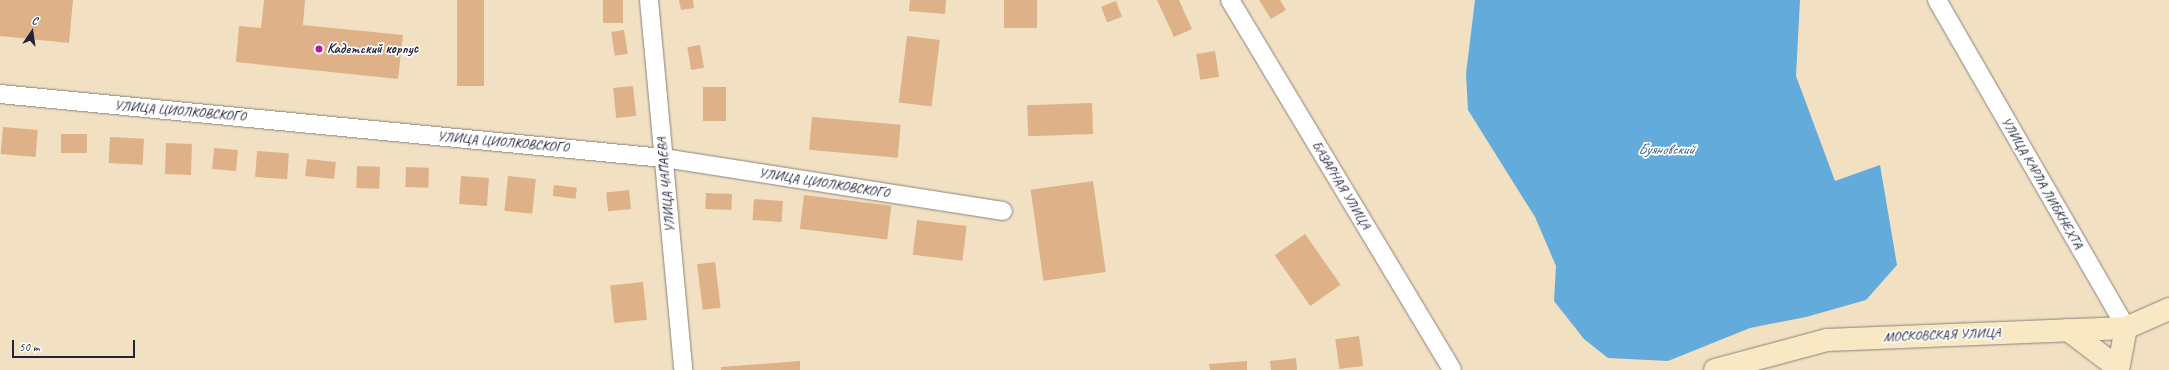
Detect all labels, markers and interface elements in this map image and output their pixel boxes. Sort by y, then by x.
north arrow [12,12,52,52]
text: С [30,13,39,28]
place label: Кадетский корпус [327,41,418,57]
marker: Кадетский корпус [314,44,324,54]
street label: УЛИЦА ЦИОЛКОВСКОГО [114,97,246,125]
street label: УЛИЦА КАРЛА ЛИБКНЕХТА [1997,113,2087,253]
street label: УЛИЦА ЦИОЛКОВСКОГО [437,128,569,156]
street label: УЛИЦА ЧАПАЕВА [653,137,679,233]
street label: БАЗАРНАЯ УЛИЦА [1308,138,1374,232]
water label: Буяновский [1638,141,1694,159]
street label: УЛИЦА ЦИОЛКОВСКОГО [758,164,890,202]
street label: МОСКОВСКАЯ УЛИЦА [1883,325,2001,345]
scale bar [14,332,137,358]
text: 50 m [19,339,39,355]

